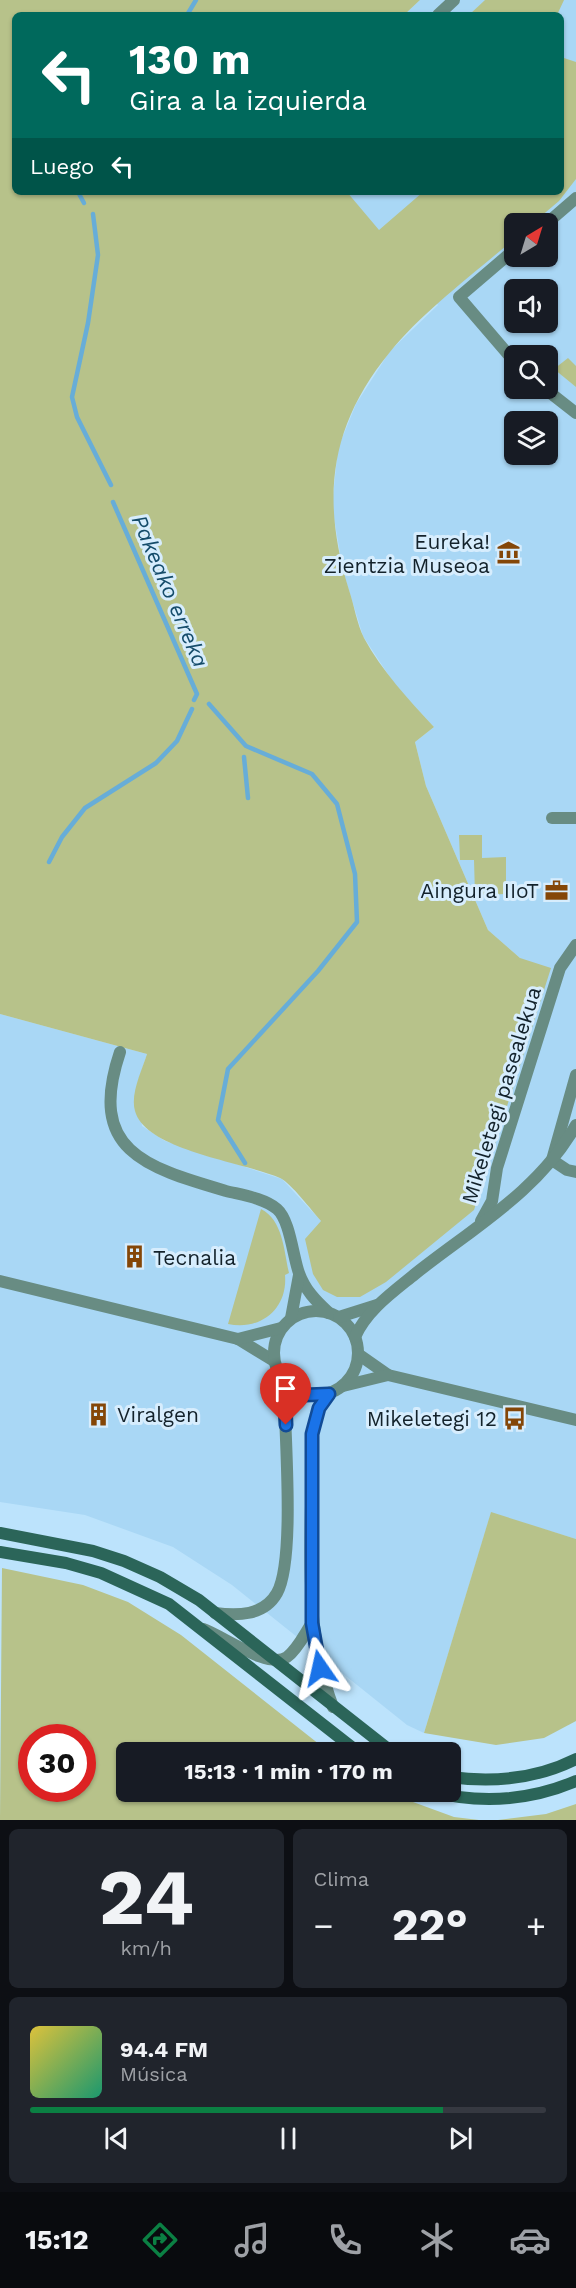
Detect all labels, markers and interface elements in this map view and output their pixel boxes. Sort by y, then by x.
text: 130 m [129,35,251,84]
icon: left [30,36,108,114]
text: Gira a la izquierda [129,85,367,117]
icon: left [106,150,139,183]
text: Luego [30,154,94,179]
north arrow [504,213,558,267]
map controls [504,213,558,465]
button: sound [504,279,558,333]
button: search [504,345,558,399]
button: layers [504,411,558,465]
water label: Pakeako erreka [127,511,213,671]
place label: Eureka! Zientzia Museoa [324,529,490,578]
museum icon: Eureka! Zientzia Museoa [495,540,521,566]
office icon: Aingura IIoT [544,877,570,903]
place label: Aingura IIoT [420,878,539,903]
street label: Mikeletegi pasealekua [456,983,546,1207]
building icon: Tecnalia [122,1244,148,1270]
place label: Tecnalia [153,1245,236,1270]
pin [260,1363,311,1425]
icon: arrive [269,1372,302,1405]
building icon: Viralgen [86,1401,112,1427]
place label: Viralgen [117,1402,199,1427]
bus stop icon: Mikeletegi 12 [502,1405,528,1431]
place label: Mikeletegi 12 [367,1406,497,1431]
position arrow [288,1636,352,1700]
speed limit sign: 30 [18,1724,96,1802]
text: 15:13 · 1 min · 170 m [184,1759,393,1784]
text: 24 [98,1851,194,1943]
text: Clima [314,1867,369,1891]
text: 22° [392,1898,468,1951]
text: − [314,1906,333,1945]
text: + [526,1906,546,1945]
text: km/h [120,1936,172,1960]
text: 94.4 FM [120,2037,208,2062]
text: Música [120,2062,188,2086]
icon: previous [100,2122,133,2155]
icon: pause [272,2122,305,2155]
icon: next [444,2122,477,2155]
icon: directions [139,2219,181,2261]
icon: music [231,2219,273,2261]
icon: phone [324,2219,366,2261]
icon: climate [416,2219,458,2261]
icon: car [509,2219,551,2261]
text: 15:12 [25,2224,88,2256]

